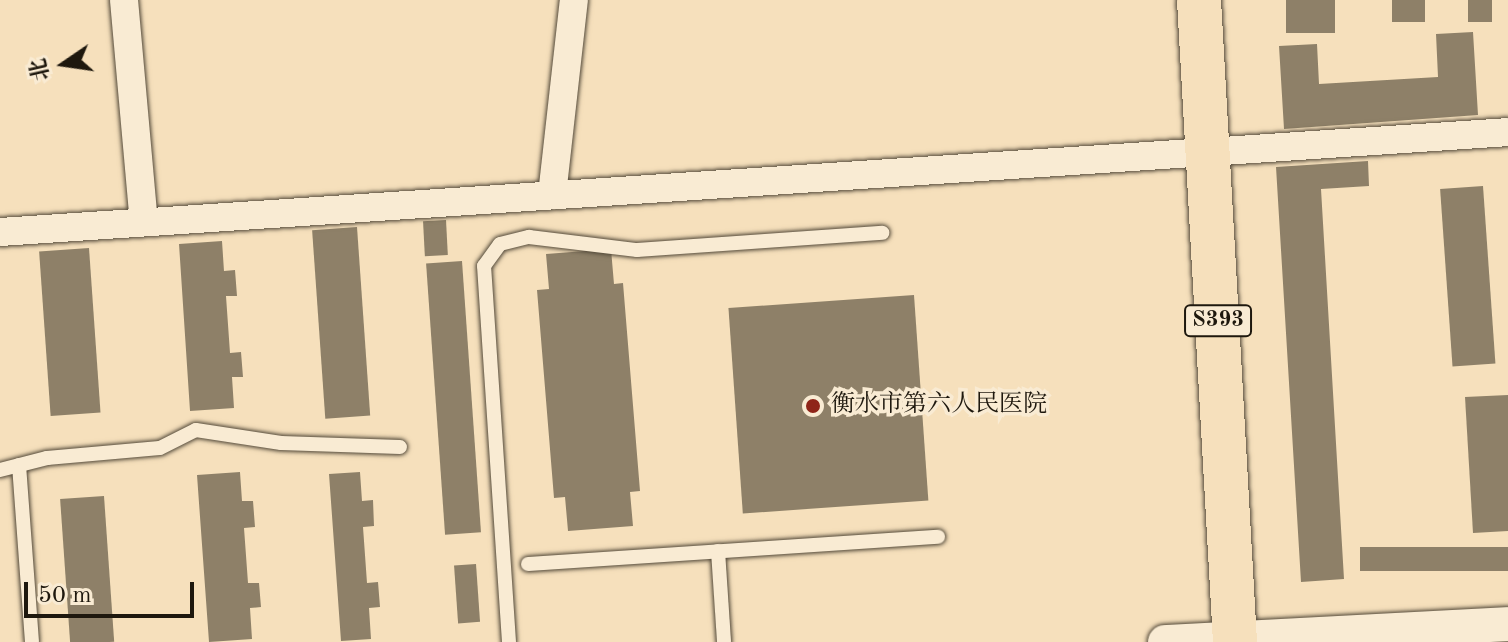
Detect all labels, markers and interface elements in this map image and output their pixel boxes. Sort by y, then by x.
north arrow [24,24,104,104]
text: 北 [27,56,54,83]
road number: S393 [1184,303,1252,339]
place label: 衡水市第六人民医院 [831,392,1047,420]
marker: 衡水市第六人民医院 [802,395,824,417]
scale bar [28,566,198,616]
text: 50 m [38,584,92,608]

